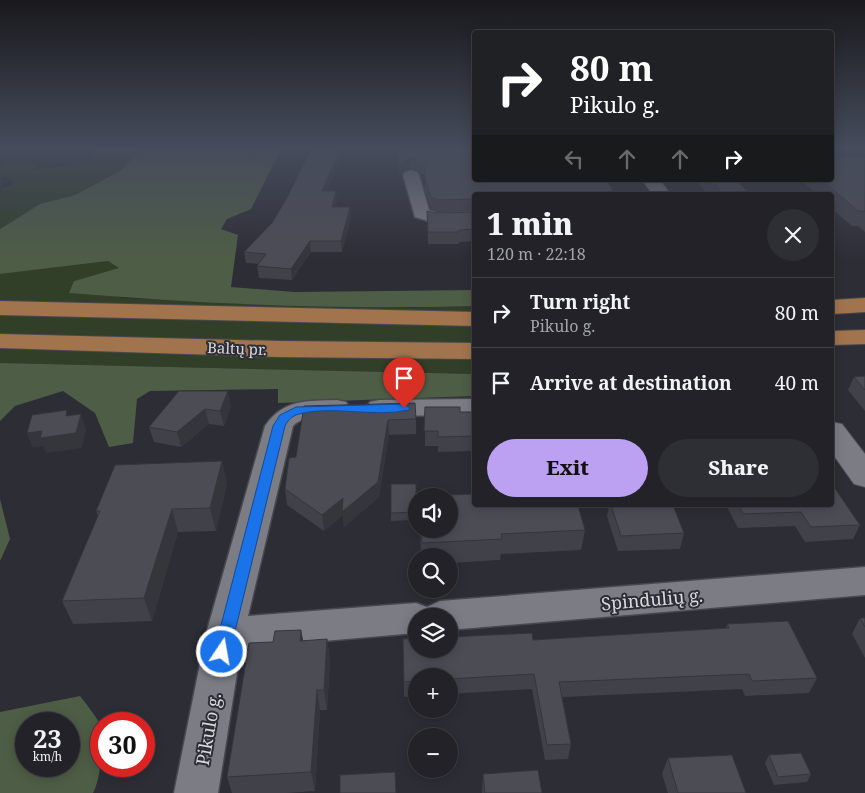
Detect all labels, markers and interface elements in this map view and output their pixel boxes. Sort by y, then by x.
text: 80 m [570,44,653,91]
icon: right [487,50,552,115]
text: Pikulo g. [570,89,660,119]
icon: left [560,145,588,173]
icon: ahead [613,145,641,173]
icon: ahead [666,145,694,173]
icon: right [719,145,747,173]
text: 1 min [487,203,573,244]
button: close [767,209,819,261]
text: 120 m · 22:18 [487,243,586,265]
text: Turn right [530,289,630,315]
icon: right [487,299,515,327]
text: 80 m [775,300,819,326]
text: Pikulo g. [530,315,595,337]
street label: Baltų pr. [207,337,267,359]
pin [383,357,425,408]
icon: arrive [390,364,418,392]
icon: arrive [487,369,515,397]
text: Arrive at destination [530,370,732,396]
text: 40 m [775,370,819,396]
button: Exit [487,439,648,497]
button: Share [658,439,819,497]
map controls [408,488,458,778]
button: sound [408,488,458,538]
button: search [408,548,458,598]
street label: Spindulių g. [600,583,704,615]
button: layers [408,608,458,658]
position arrow [195,625,247,677]
button: + [408,668,458,718]
street label: Pikulo g. [190,691,226,767]
speed limit sign: 30 [90,712,155,777]
text: 23 [33,721,62,755]
button: − [408,728,458,778]
text: km/h [33,748,62,765]

